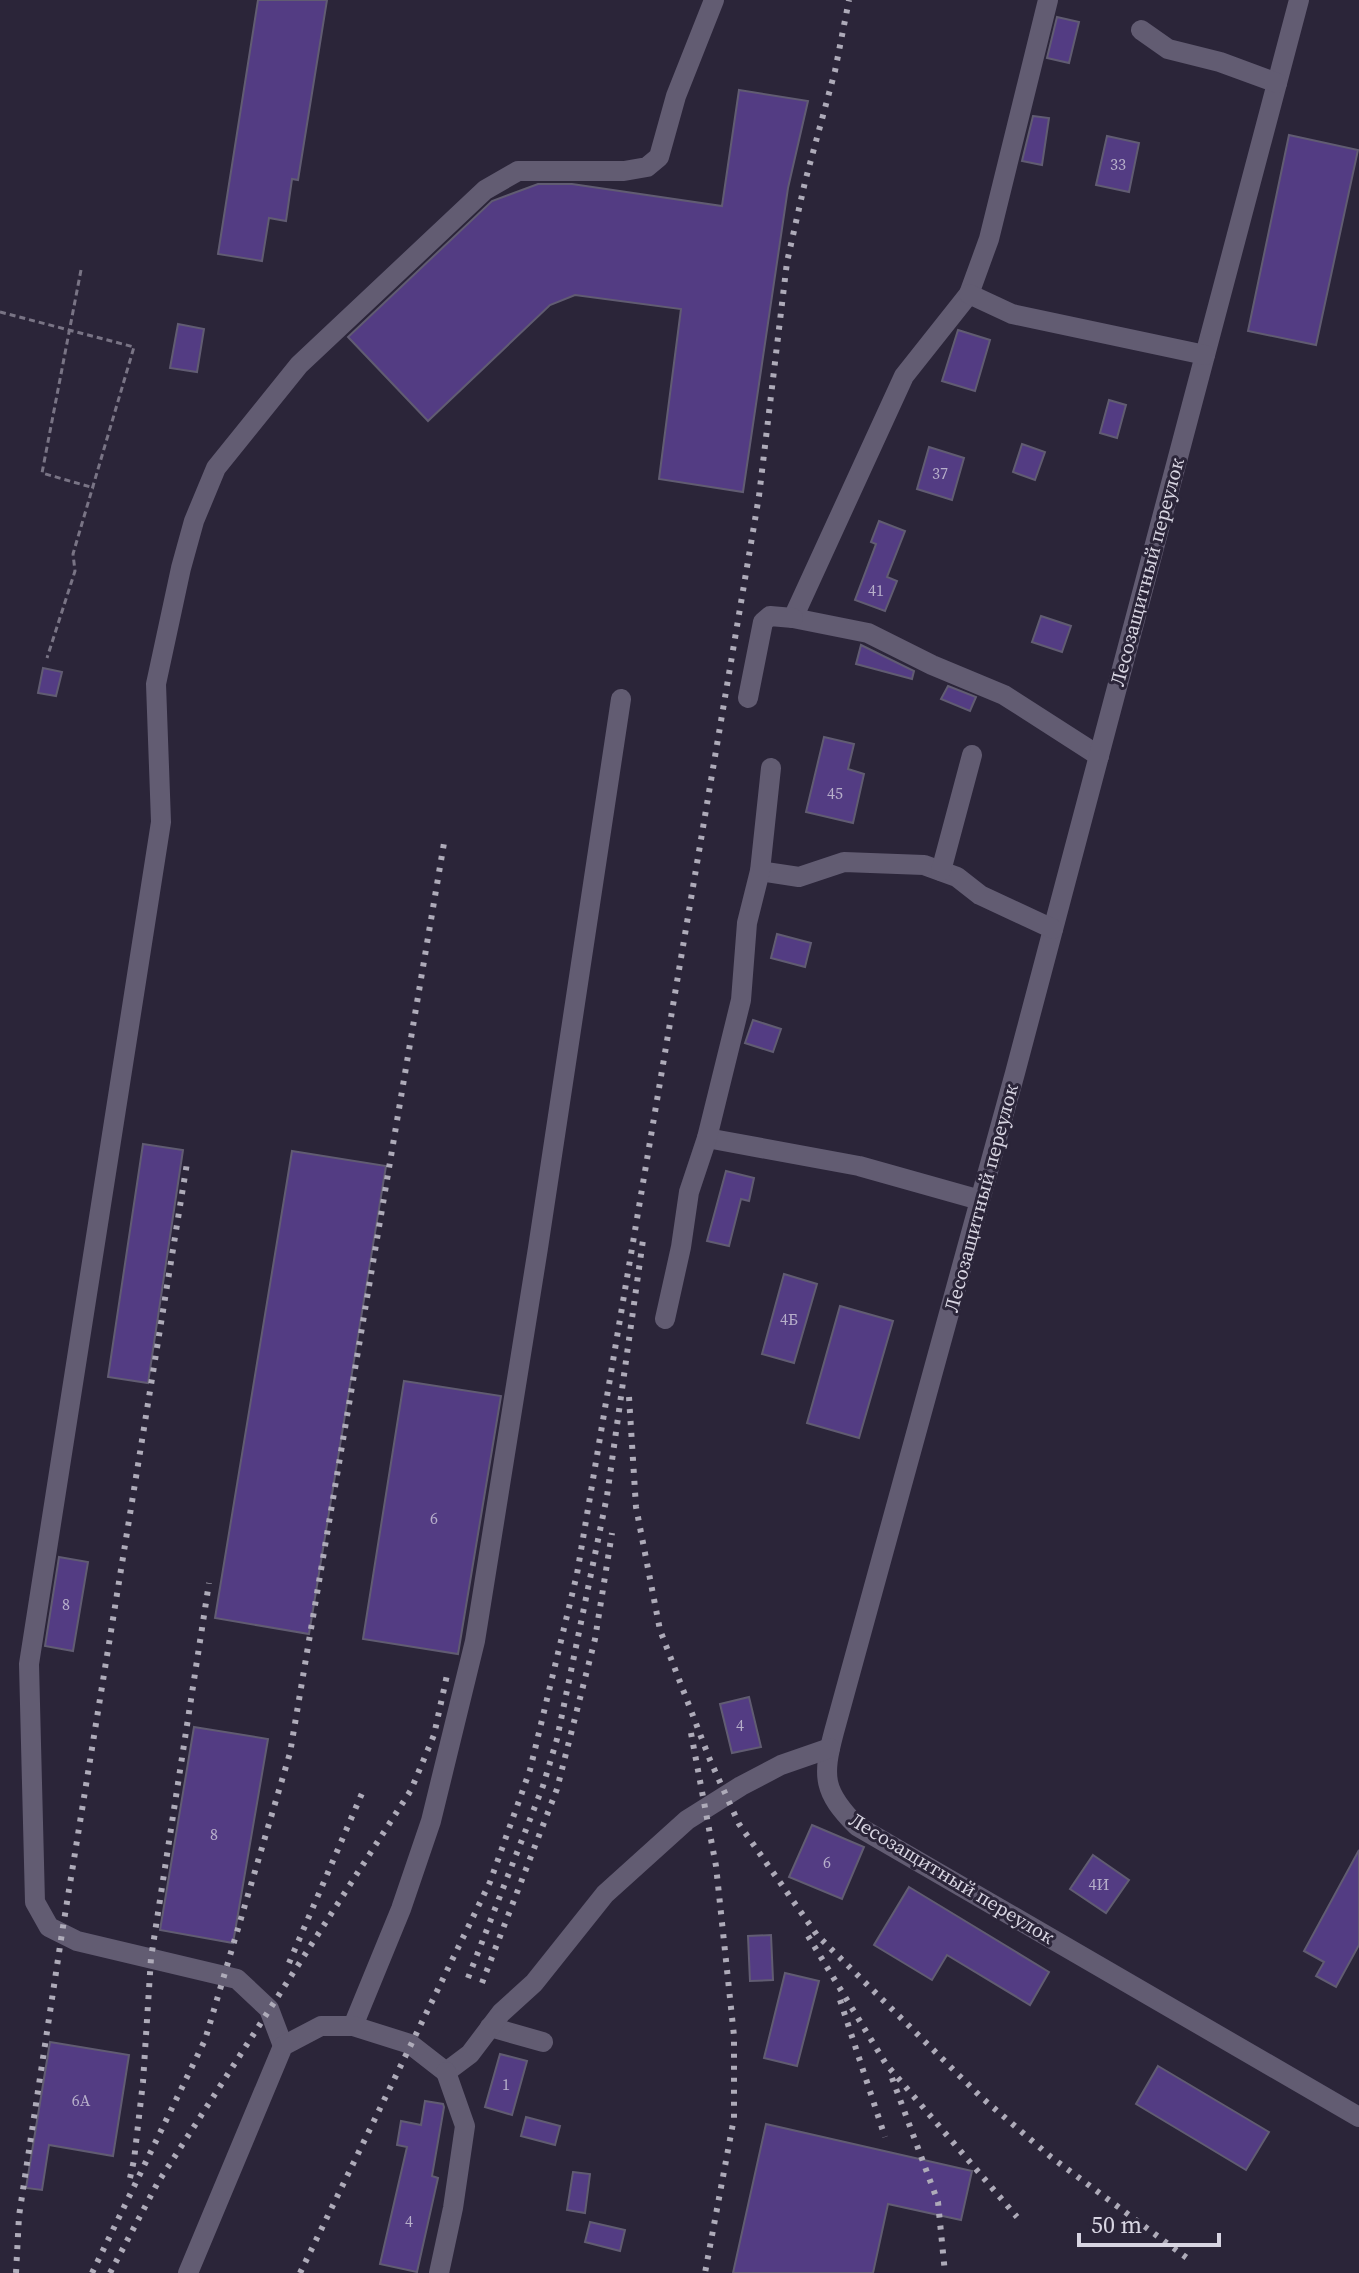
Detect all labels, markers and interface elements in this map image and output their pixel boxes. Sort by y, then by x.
house number: 33 [1110,153,1126,175]
street label: Лесозащитный переулок [1103,455,1191,689]
house number: 37 [932,462,948,484]
house number: 41 [868,579,884,601]
house number: 45 [827,782,843,804]
street label: Лесозащитный переулок [937,1081,1025,1315]
house number: 4Б [780,1308,798,1330]
house number: 6 [430,1507,438,1529]
house number: 8 [62,1593,70,1615]
house number: 4 [736,1714,744,1736]
street label: Лесозащитный переулок [844,1805,1060,1951]
house number: 8 [210,1823,218,1845]
house number: 6 [823,1851,831,1873]
house number: 4И [1089,1873,1110,1895]
house number: 1 [502,2073,510,2095]
house number: 6А [72,2089,91,2111]
scale bar [1079,2197,1219,2247]
text: 50 m [1091,2208,1142,2241]
house number: 4 [405,2210,413,2232]

